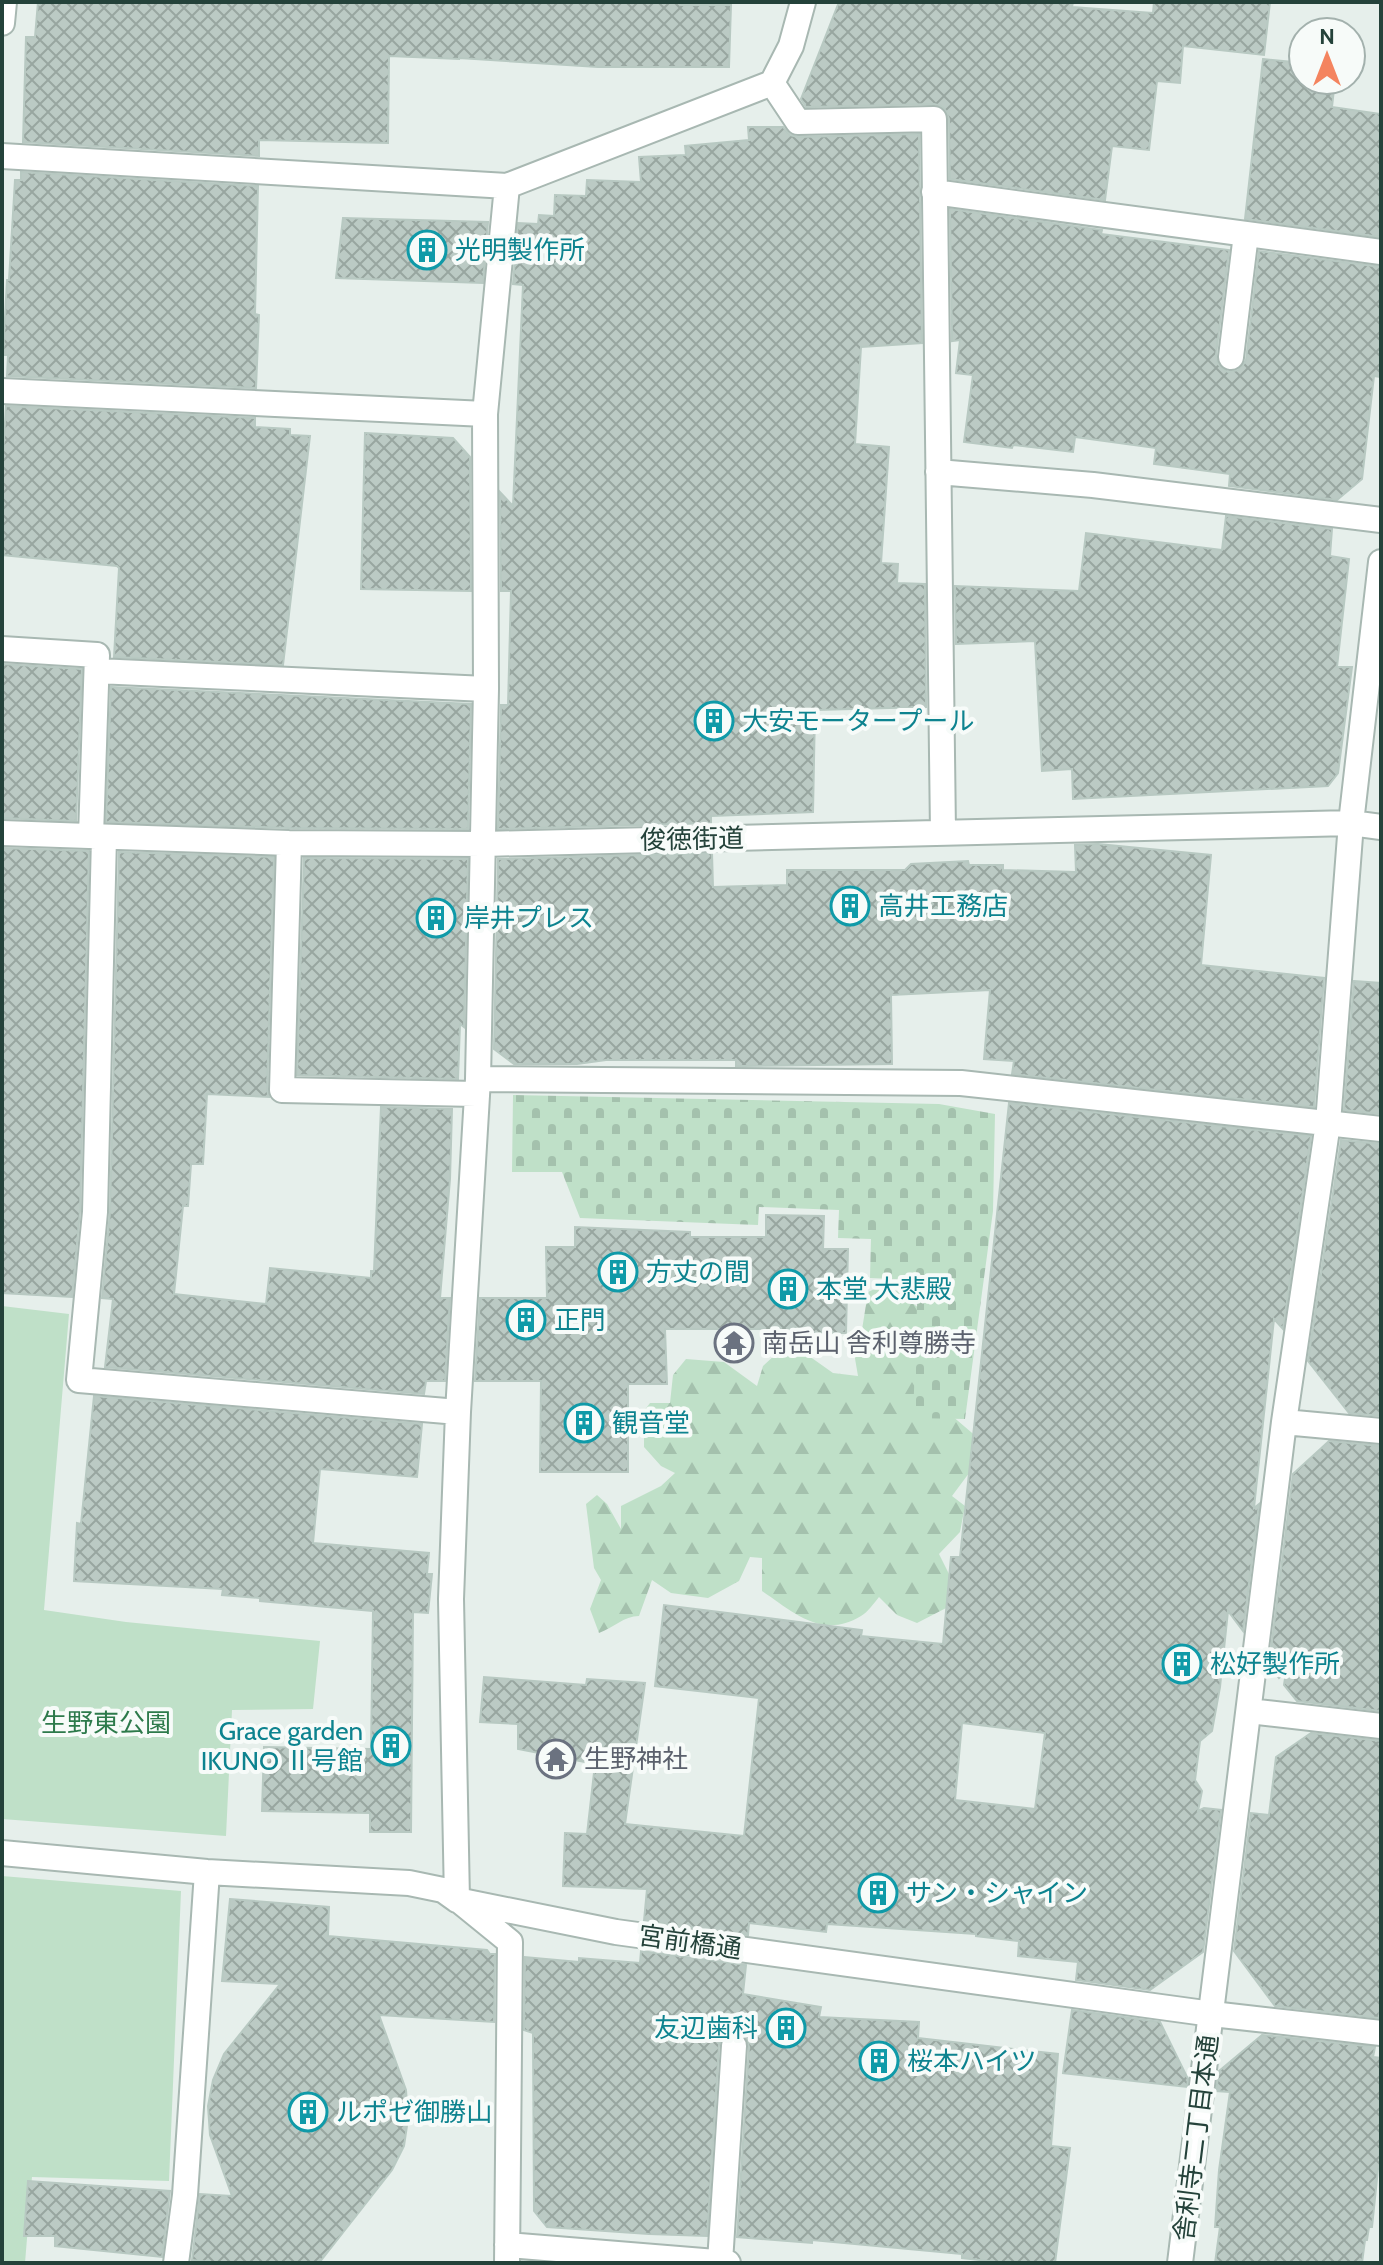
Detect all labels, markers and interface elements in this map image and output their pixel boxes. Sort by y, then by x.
north arrow [1287,16,1367,96]
text: N [1319,23,1335,50]
building icon: 光明製作所 [406,229,448,271]
place label: 光明製作所 [455,234,585,266]
building icon: 大安モータープール [693,700,735,742]
place label: 大安モータープール [742,705,974,737]
street label: 俊徳街道 [640,822,744,856]
building icon: 高井工務店 [829,885,871,927]
place label: 高井工務店 [878,890,1008,922]
building icon: 岸井プレス [415,897,457,939]
place label: 岸井プレス [464,902,594,934]
building icon: 方丈の間 [597,1251,639,1293]
place label: 方丈の間 [646,1256,750,1288]
building icon: 本堂 大悲殿 [767,1268,809,1310]
place label: 本堂 大悲殿 [816,1273,952,1305]
building icon: 正門 [505,1299,547,1341]
place label: 正門 [554,1304,606,1336]
temple icon: 南岳山 舎利尊勝寺 [713,1322,755,1364]
place label: 南岳山 舎利尊勝寺 [762,1327,976,1359]
building icon: 観音堂 [563,1402,605,1444]
place label: 観音堂 [612,1407,690,1439]
building icon: 松好製作所 [1161,1643,1203,1685]
place label: 松好製作所 [1210,1648,1340,1680]
park label: 生野東公園 [41,1707,171,1739]
place label: Grace garden IKUNO Ⅱ号館 [201,1715,363,1777]
building icon: Grace garden IKUNO Ⅱ号館 [370,1725,412,1767]
temple icon: 生野神社 [535,1738,577,1780]
place label: 生野神社 [584,1743,688,1775]
building icon: サン・シャイン [857,1872,899,1914]
place label: サン・シャイン [906,1877,1088,1909]
street label: 宮前橋通 [636,1919,744,1965]
building icon: 友辺歯科 [765,2007,807,2049]
place label: 友辺歯科 [654,2012,758,2044]
street label: 舎利寺二丁目本通 [1167,2033,1225,2243]
building icon: 桜本ハイツ [858,2040,900,2082]
place label: 桜本ハイツ [907,2045,1036,2077]
building icon: ルポゼ御勝山 [287,2091,329,2133]
place label: ルポゼ御勝山 [336,2096,492,2128]

